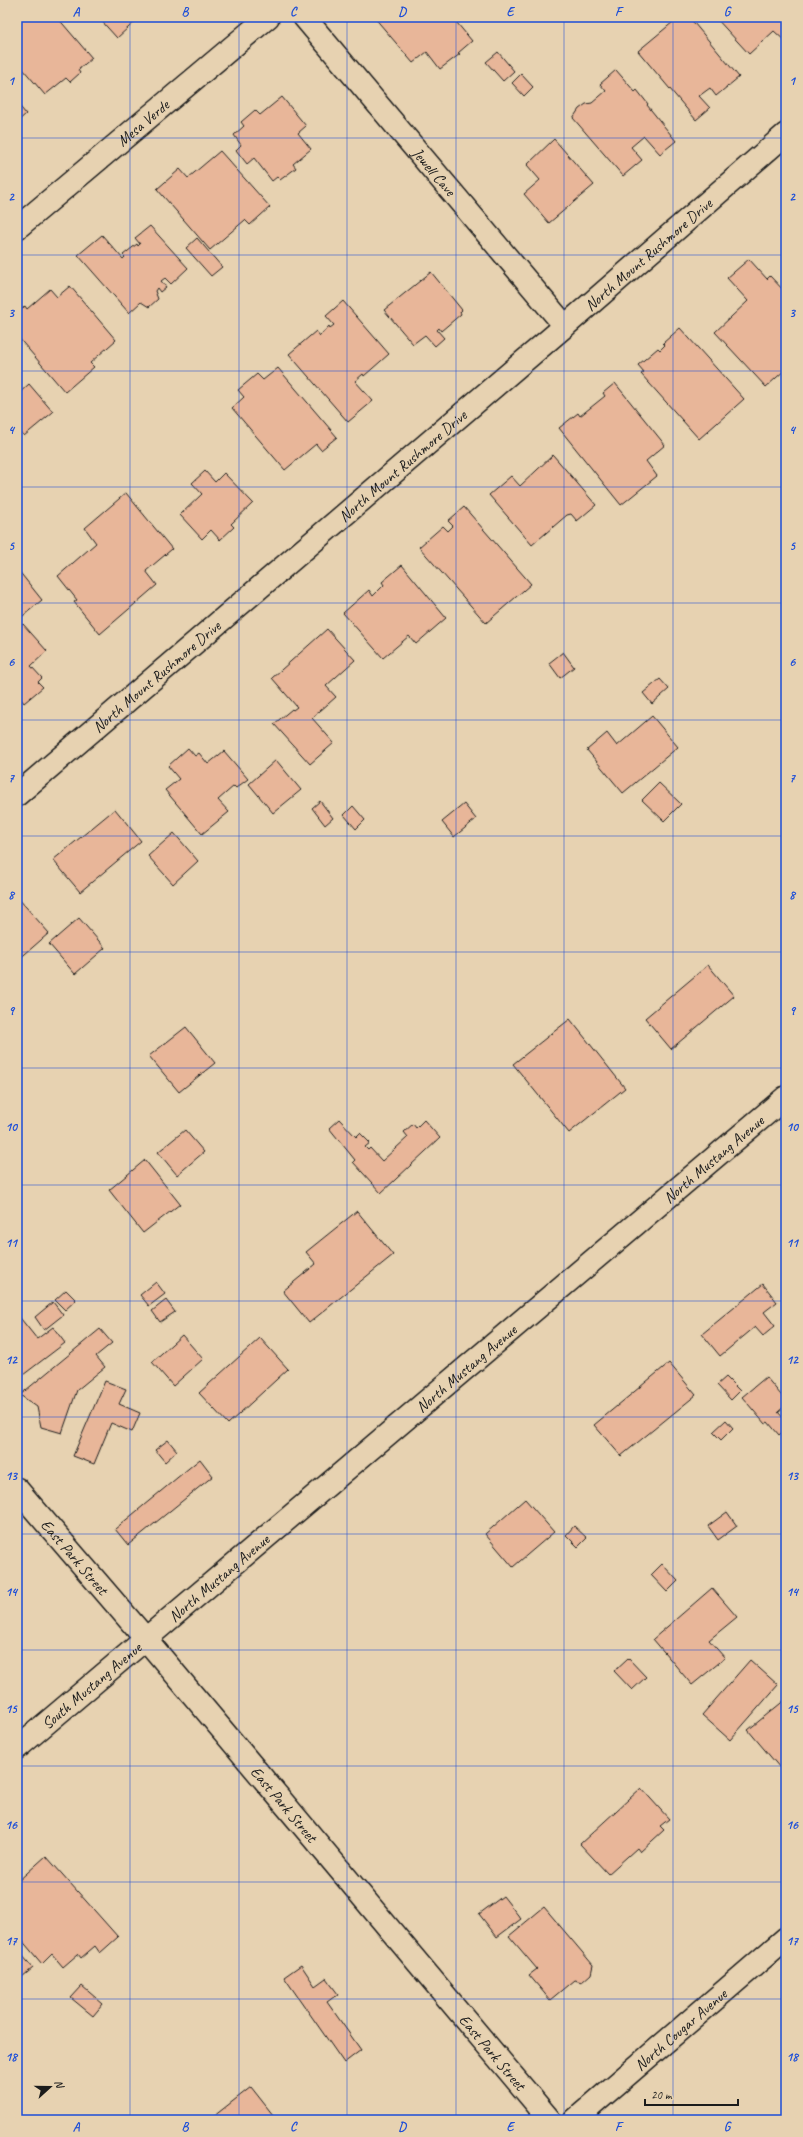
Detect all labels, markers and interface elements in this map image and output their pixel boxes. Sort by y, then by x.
text: A [73,4,81,20]
text: B [182,4,190,20]
text: C [290,4,298,20]
text: D [398,4,407,20]
text: E [507,4,516,20]
text: F [615,4,624,20]
text: G [724,4,732,20]
text: 1 [8,73,16,89]
text: 1 [789,73,797,89]
street label: Mesa Verde [113,94,175,151]
street label: Jewell Cave [407,143,461,202]
text: 2 [8,189,15,205]
text: 2 [789,189,796,205]
street label: North Mount Rushmore Drive [581,193,718,316]
text: 3 [8,305,15,321]
text: 3 [789,305,796,321]
street label: North Mount Rushmore Drive [335,405,472,527]
text: 4 [8,422,16,438]
text: 4 [789,422,797,438]
text: 5 [8,538,15,554]
text: 5 [789,538,796,554]
street label: North Mount Rushmore Drive [88,615,226,737]
text: 6 [8,654,15,670]
text: 6 [789,654,796,670]
text: 7 [8,770,15,786]
text: 7 [789,770,796,786]
text: 8 [8,887,16,903]
text: 8 [789,887,797,903]
text: 9 [8,1003,15,1019]
text: 9 [789,1003,796,1019]
street label: North Mustang Avenue [659,1110,770,1208]
text: 10 [5,1119,18,1135]
text: 10 [786,1119,799,1135]
text: 11 [5,1235,19,1251]
text: 11 [786,1235,800,1251]
street label: North Mustang Avenue [412,1319,522,1417]
text: 12 [5,1352,18,1368]
text: 12 [786,1352,799,1368]
text: 13 [5,1468,18,1484]
text: 13 [786,1468,799,1484]
street label: East Park Street [36,1515,113,1600]
street label: North Mustang Avenue [165,1529,275,1626]
text: 14 [5,1584,19,1600]
text: 14 [786,1584,800,1600]
street label: South Mustang Avenue [38,1637,147,1734]
text: 15 [5,1701,18,1717]
text: 15 [786,1701,799,1717]
street label: East Park Street [246,1762,322,1848]
text: 16 [5,1817,18,1833]
text: 16 [786,1817,799,1833]
text: 17 [5,1933,18,1949]
text: 17 [786,1933,799,1949]
street label: North Cougar Avenue [630,1983,733,2075]
street label: East Park Street [454,2010,531,2096]
text: 18 [5,2049,19,2065]
text: 18 [786,2049,800,2065]
north arrow [30,2067,70,2107]
text: N [52,2078,68,2091]
scale bar [645,2081,738,2107]
text: 20 m [651,2087,673,2103]
text: A [73,2119,81,2135]
text: B [182,2119,190,2135]
text: C [290,2119,298,2135]
text: D [398,2119,407,2135]
text: E [507,2119,516,2135]
text: F [615,2119,624,2135]
text: G [724,2119,732,2135]

